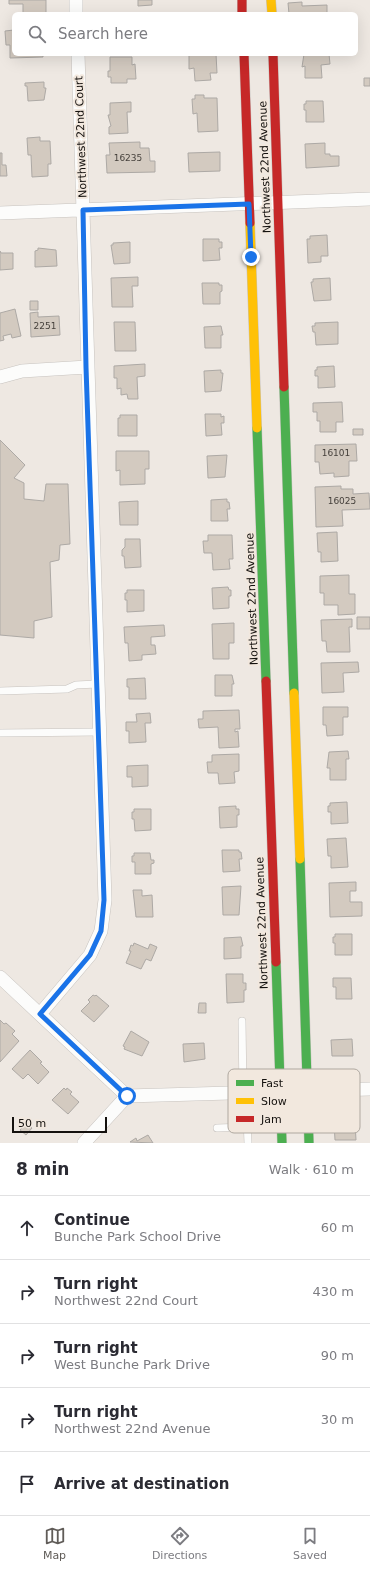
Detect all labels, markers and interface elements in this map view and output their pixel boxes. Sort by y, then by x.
search box [12,12,358,56]
icon: search [26,23,48,45]
text: Search here [58,25,148,43]
street label: Northwest 22nd Court [72,75,90,198]
street label: Northwest 22nd Avenue [256,100,274,233]
house number: 16235 [114,153,142,163]
route end [242,248,260,266]
house number: 2251 [34,321,56,331]
house number: 16101 [322,448,350,458]
house number: 16025 [328,496,356,506]
street label: Northwest 22nd Avenue [243,532,261,665]
street label: Northwest 22nd Avenue [253,856,271,989]
legend [228,1069,360,1133]
text: Fast [261,1077,284,1090]
route start [118,1087,136,1105]
text: Slow [261,1095,287,1108]
text: Jam [260,1113,282,1126]
scale bar [12,1115,107,1134]
text: 50 m [18,1117,46,1130]
text: 8 min [16,1159,69,1179]
text: Walk · 610 m [269,1162,354,1177]
text: Continue [54,1211,130,1229]
icon: ahead [16,1217,38,1239]
text: 60 m [321,1220,354,1235]
text: Bunche Park School Drive [54,1229,221,1244]
text: Turn right [54,1275,138,1293]
icon: right [16,1281,38,1303]
text: 430 m [312,1284,354,1299]
text: Northwest 22nd Court [54,1293,198,1308]
text: Turn right [54,1339,138,1357]
icon: right [16,1345,38,1367]
text: 90 m [321,1348,354,1363]
text: West Bunche Park Drive [54,1357,210,1372]
text: Turn right [54,1403,138,1421]
icon: right [16,1409,38,1431]
text: 30 m [321,1412,354,1427]
text: Northwest 22nd Avenue [54,1421,210,1436]
icon: arrive [16,1473,38,1495]
text: Arrive at destination [54,1475,229,1493]
tab: Map [43,1525,66,1562]
tab: Directions [152,1525,207,1562]
tab: Saved [293,1525,327,1562]

